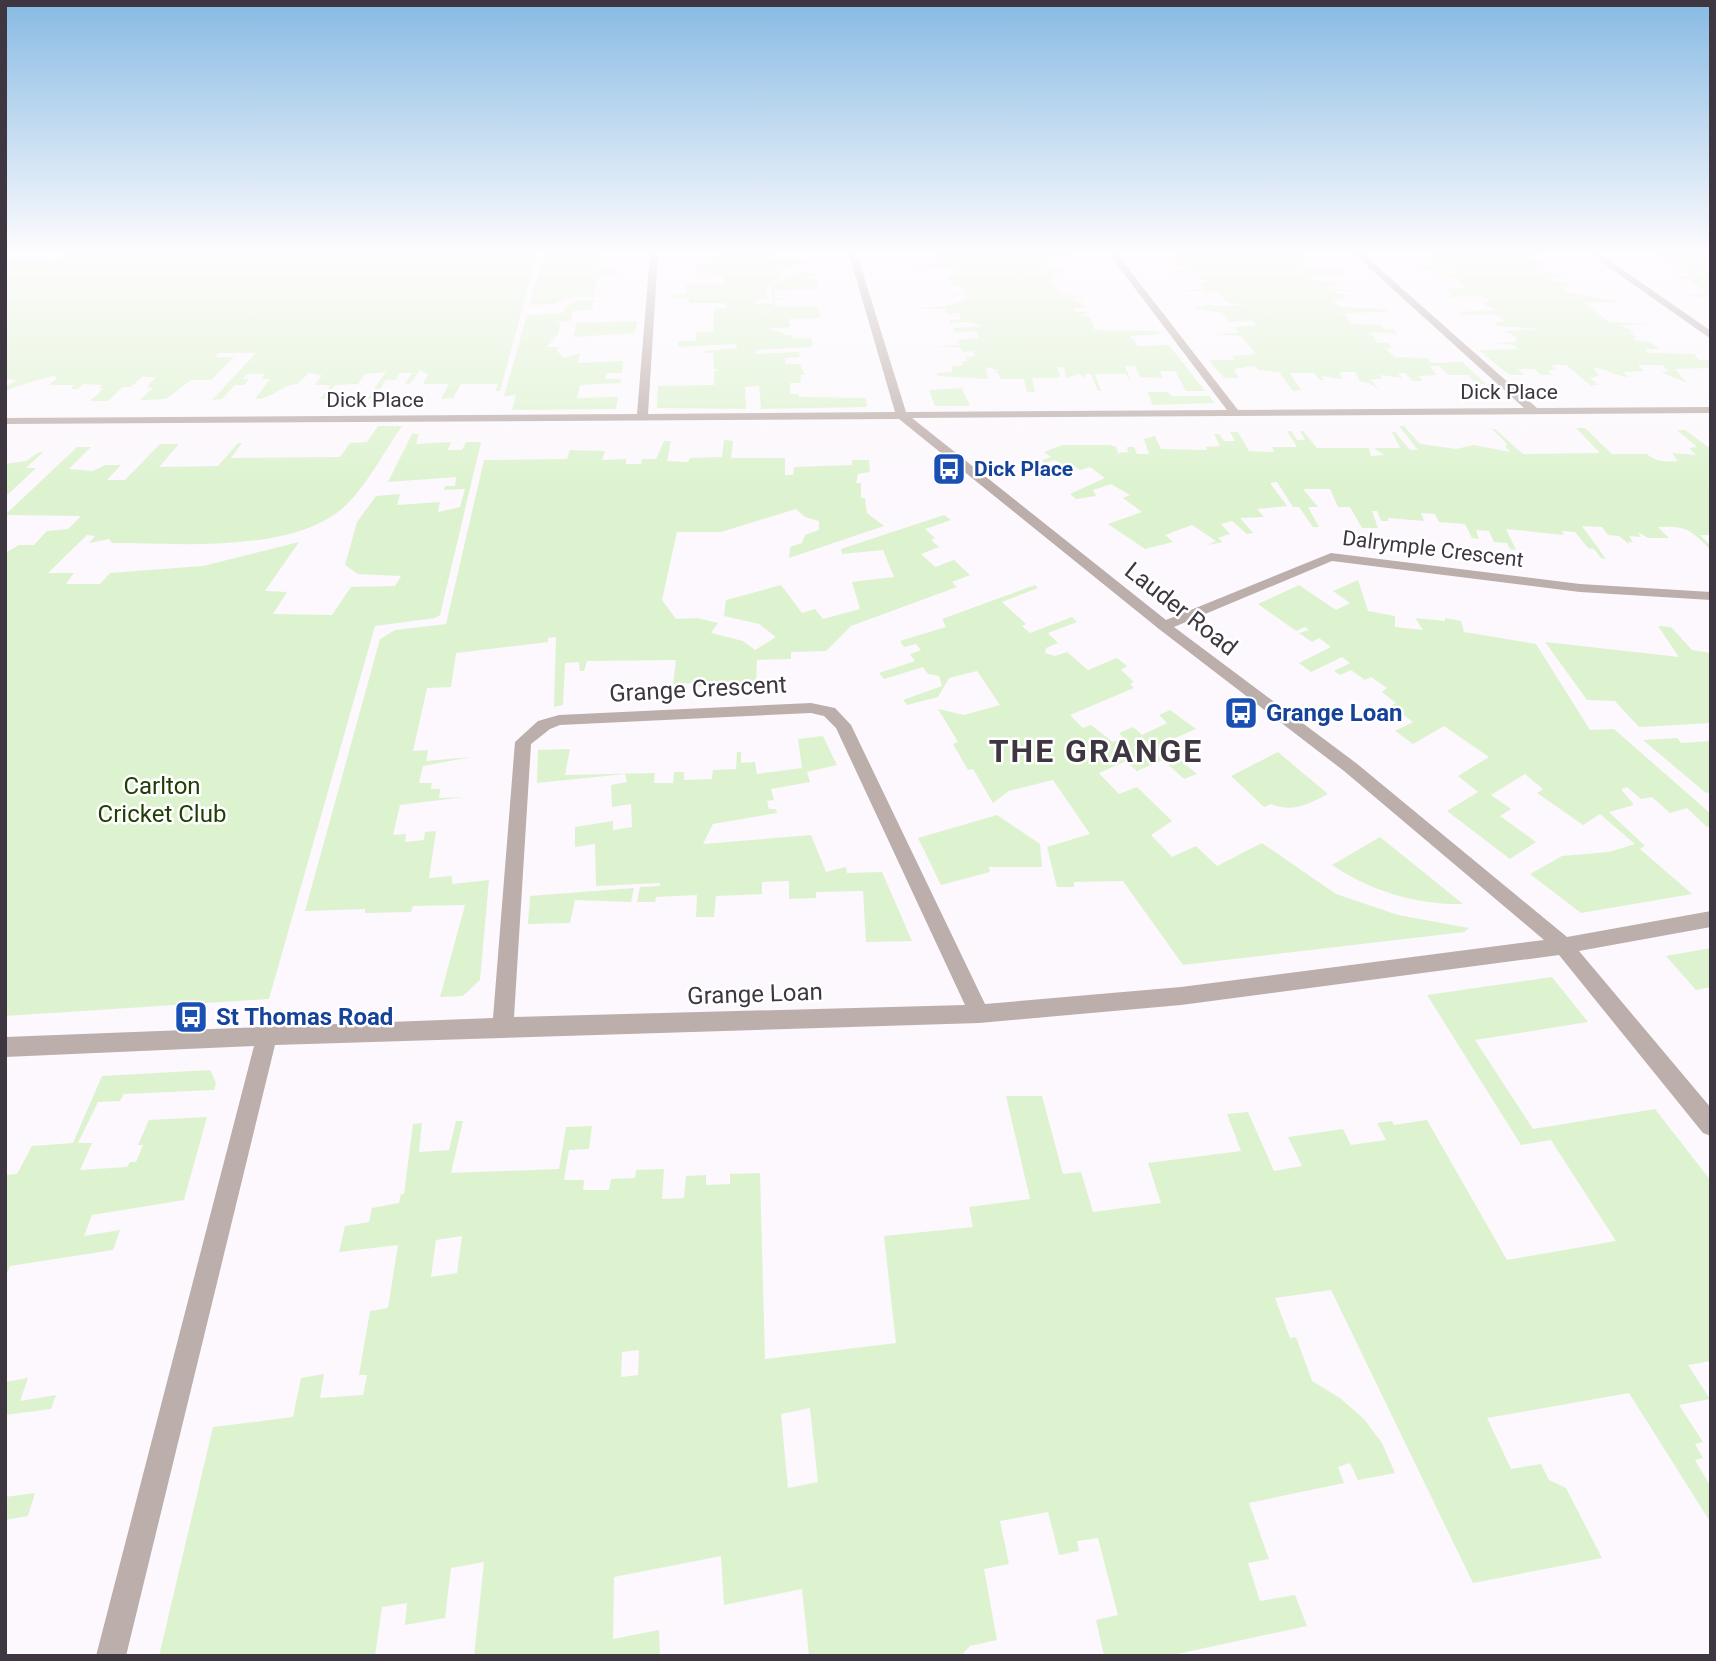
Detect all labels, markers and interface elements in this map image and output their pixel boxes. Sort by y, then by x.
street label: Dick Place [1460,380,1558,404]
street label: Dick Place [326,388,424,412]
bus stop icon: Dick Place [930,450,968,488]
place label: Dick Place [974,457,1073,481]
street label: Dalrymple Crescent [1341,526,1525,572]
street label: Lauder Road [1119,557,1243,661]
street label: Grange Crescent [609,670,788,708]
bus stop icon: Grange Loan [1222,694,1260,732]
place label: Grange Loan [1266,699,1403,727]
district label: THE GRANGE [989,732,1203,770]
park label: Carlton Cricket Club [98,772,226,828]
street label: Grange Loan [687,978,823,1010]
bus stop icon: St Thomas Road [172,998,210,1036]
place label: St Thomas Road [216,1003,393,1031]

